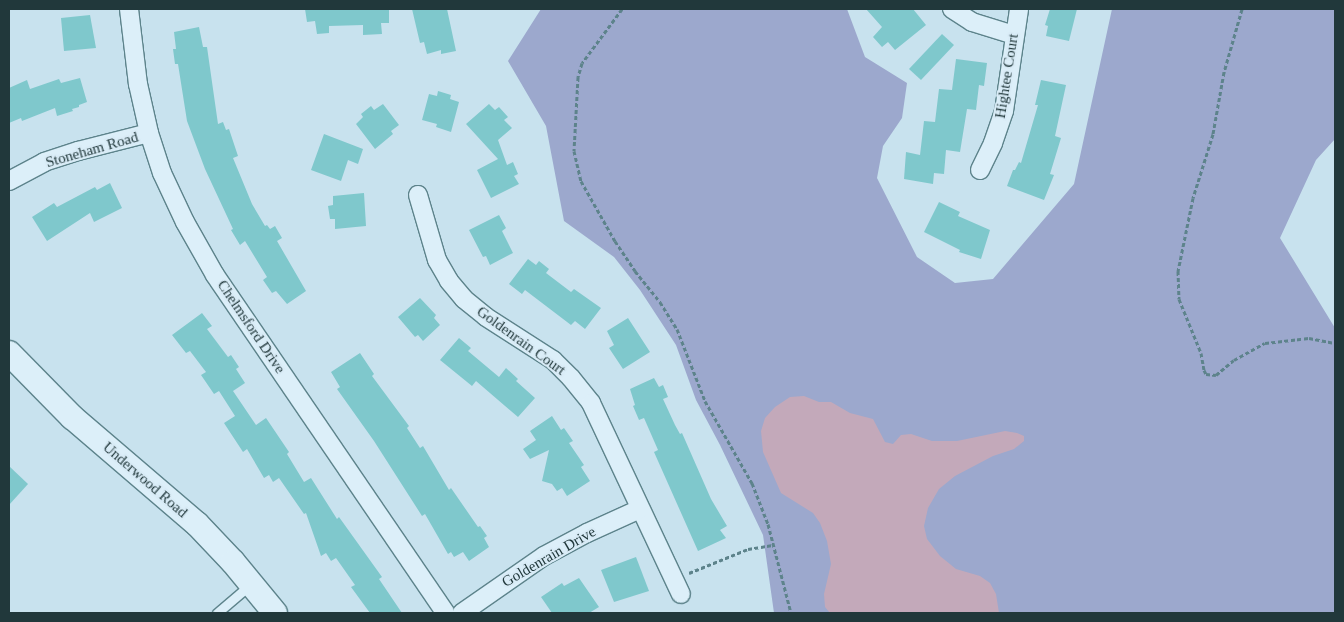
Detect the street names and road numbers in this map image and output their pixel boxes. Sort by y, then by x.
street label: Hightee Court [991,32,1023,120]
street label: Stoneham Road [44,128,140,172]
street label: Chelmsford Drive [213,277,289,377]
street label: Goldenrain Court [473,303,569,379]
street label: Underwood Road [99,438,191,522]
street label: Goldenrain Drive [499,523,599,591]

